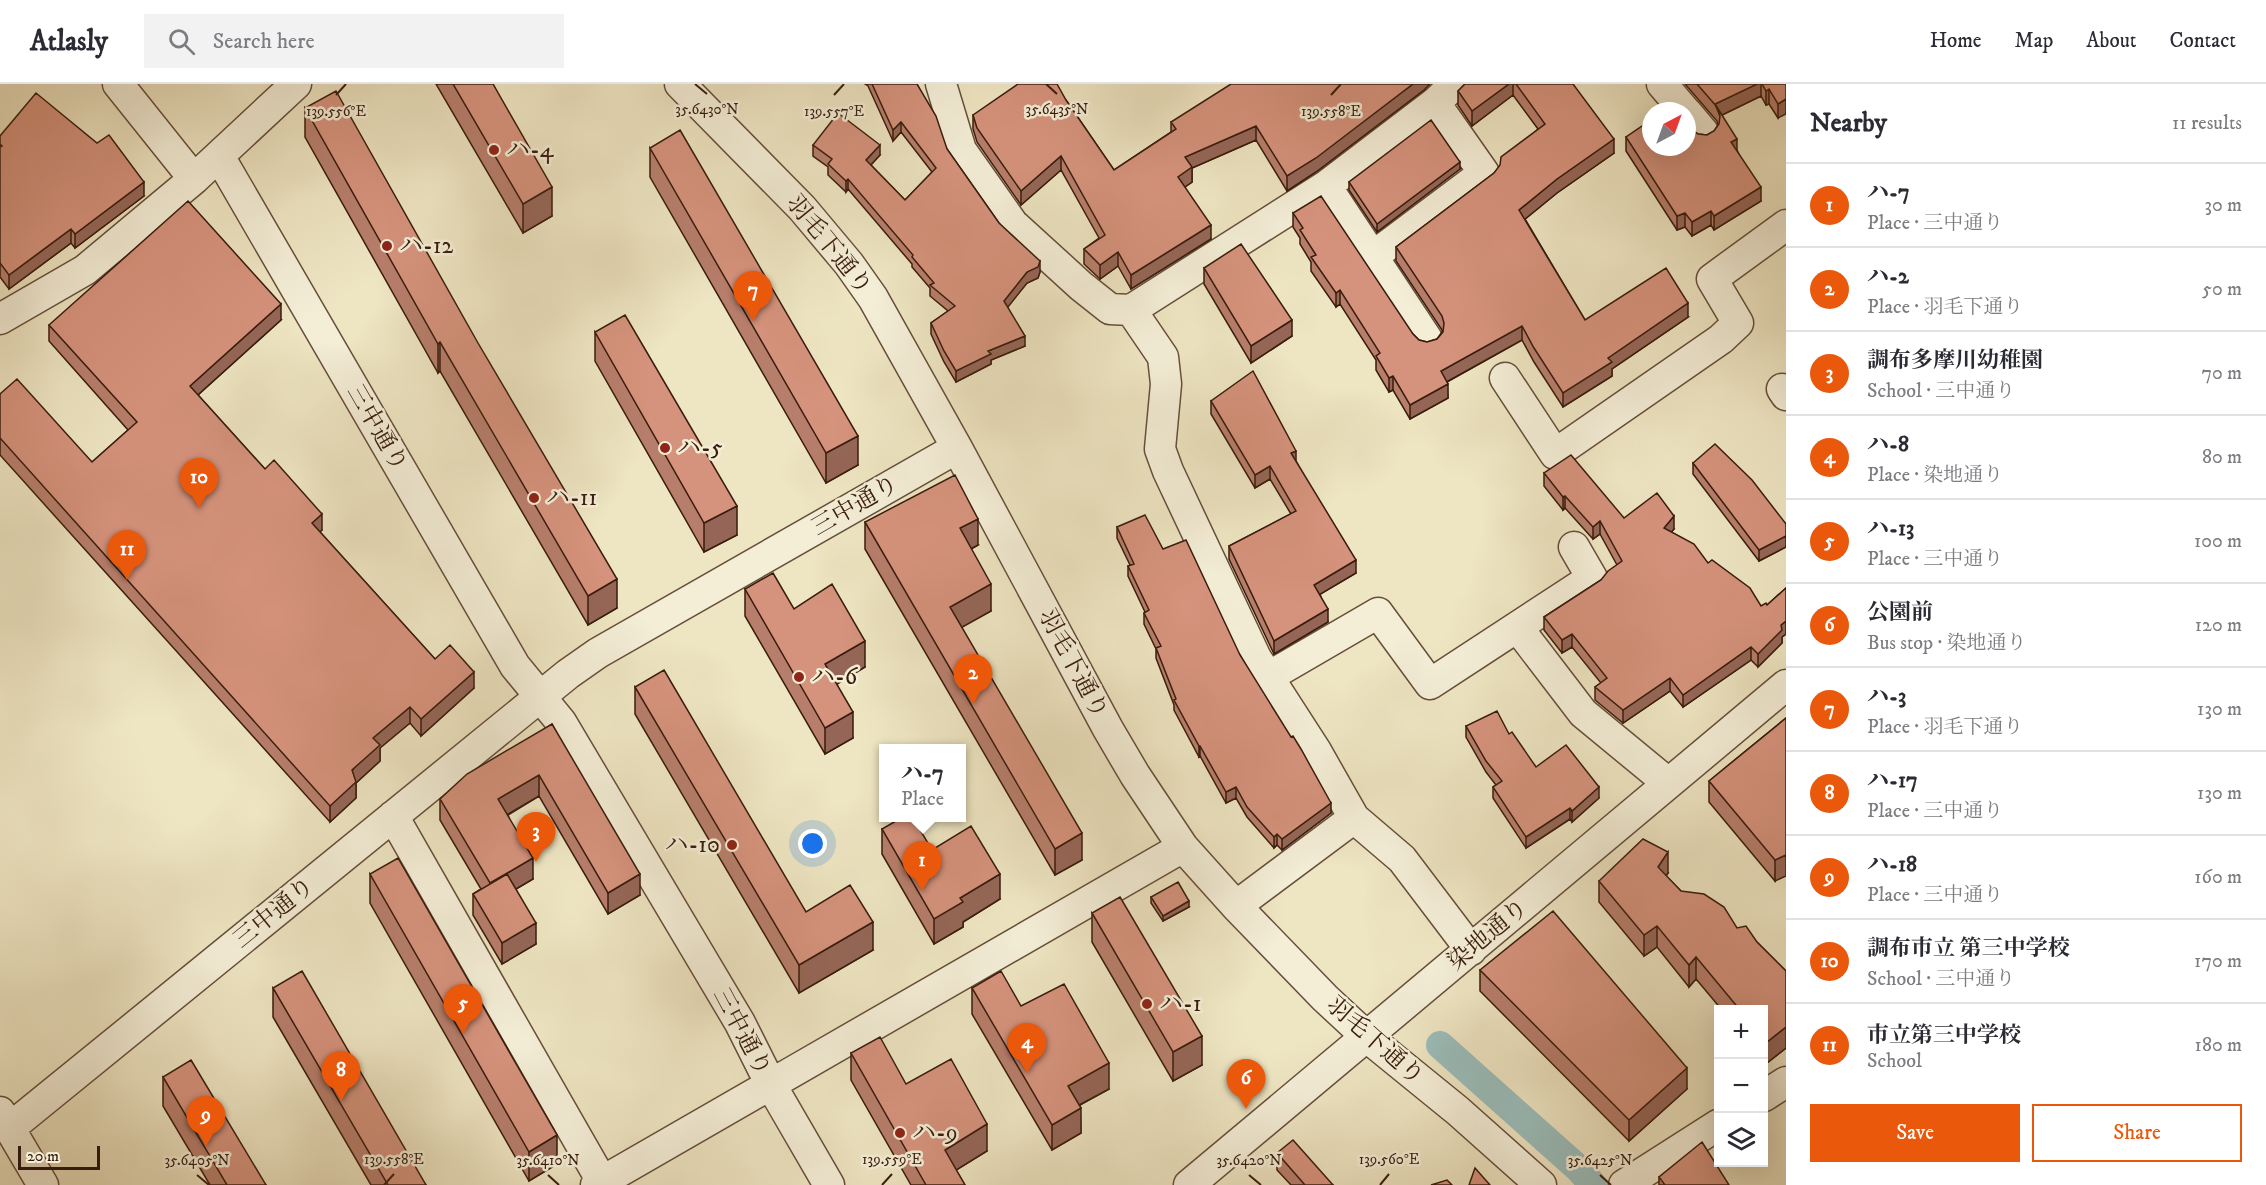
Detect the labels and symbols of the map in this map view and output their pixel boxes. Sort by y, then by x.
text: 35.6430°N [675,100,739,119]
text: 35.6435°N [1026,100,1088,119]
text: 139.556°E [306,102,366,121]
text: 139.557°E [804,102,864,121]
text: 139.558°E [1301,102,1361,121]
north arrow [1642,102,1696,156]
place label: ハ-4 [506,135,555,165]
marker: ハ-4 [487,143,501,157]
street label: 羽毛下通り [780,189,878,301]
place label: ハ-12 [399,231,454,261]
marker: ハ-12 [380,239,394,253]
pin: 7 [734,272,772,321]
street label: 三中通り [340,379,414,477]
place label: ハ-5 [677,433,723,463]
marker: ハ-5 [658,441,672,455]
pin: 10 [180,458,218,508]
street label: 三中通り [806,469,904,543]
place label: ハ-11 [546,483,597,513]
marker: ハ-11 [527,491,541,505]
pin: 11 [108,530,146,580]
street label: 羽毛下通り [1032,604,1114,724]
pin: 2 [954,654,992,704]
place label: ハ-6 [811,662,859,692]
marker: ハ-6 [792,670,806,684]
pin: 3 [516,812,556,862]
your location [798,829,827,858]
place label: ハ-10 [665,830,720,860]
marker: ハ-10 [725,838,739,852]
pin: 1 [902,842,942,891]
street label: 三中通り [227,871,321,955]
street label: 染地通り [1442,893,1534,977]
street label: 三中通り [706,983,778,1081]
pin: 5 [444,984,482,1034]
place label: ハ-1 [1159,989,1202,1019]
street label: 羽毛下通り [1320,990,1430,1092]
marker: ハ-1 [1140,997,1154,1011]
pin: 4 [1008,1024,1046,1073]
pin: 8 [322,1052,360,1101]
pin: 6 [1226,1060,1266,1109]
pin: 9 [186,1096,226,1146]
place label: ハ-9 [912,1118,958,1148]
marker: ハ-9 [893,1126,907,1140]
scale bar [18,1143,100,1170]
text: 139.558°E [364,1150,424,1169]
text: 139.559°E [862,1150,922,1169]
text: 139.560°E [1359,1150,1420,1169]
text: 35.6405°N [164,1151,230,1170]
text: 35.6410°N [516,1151,580,1170]
text: 35.6420°N [1216,1151,1282,1170]
text: 35.6425°N [1568,1151,1632,1170]

